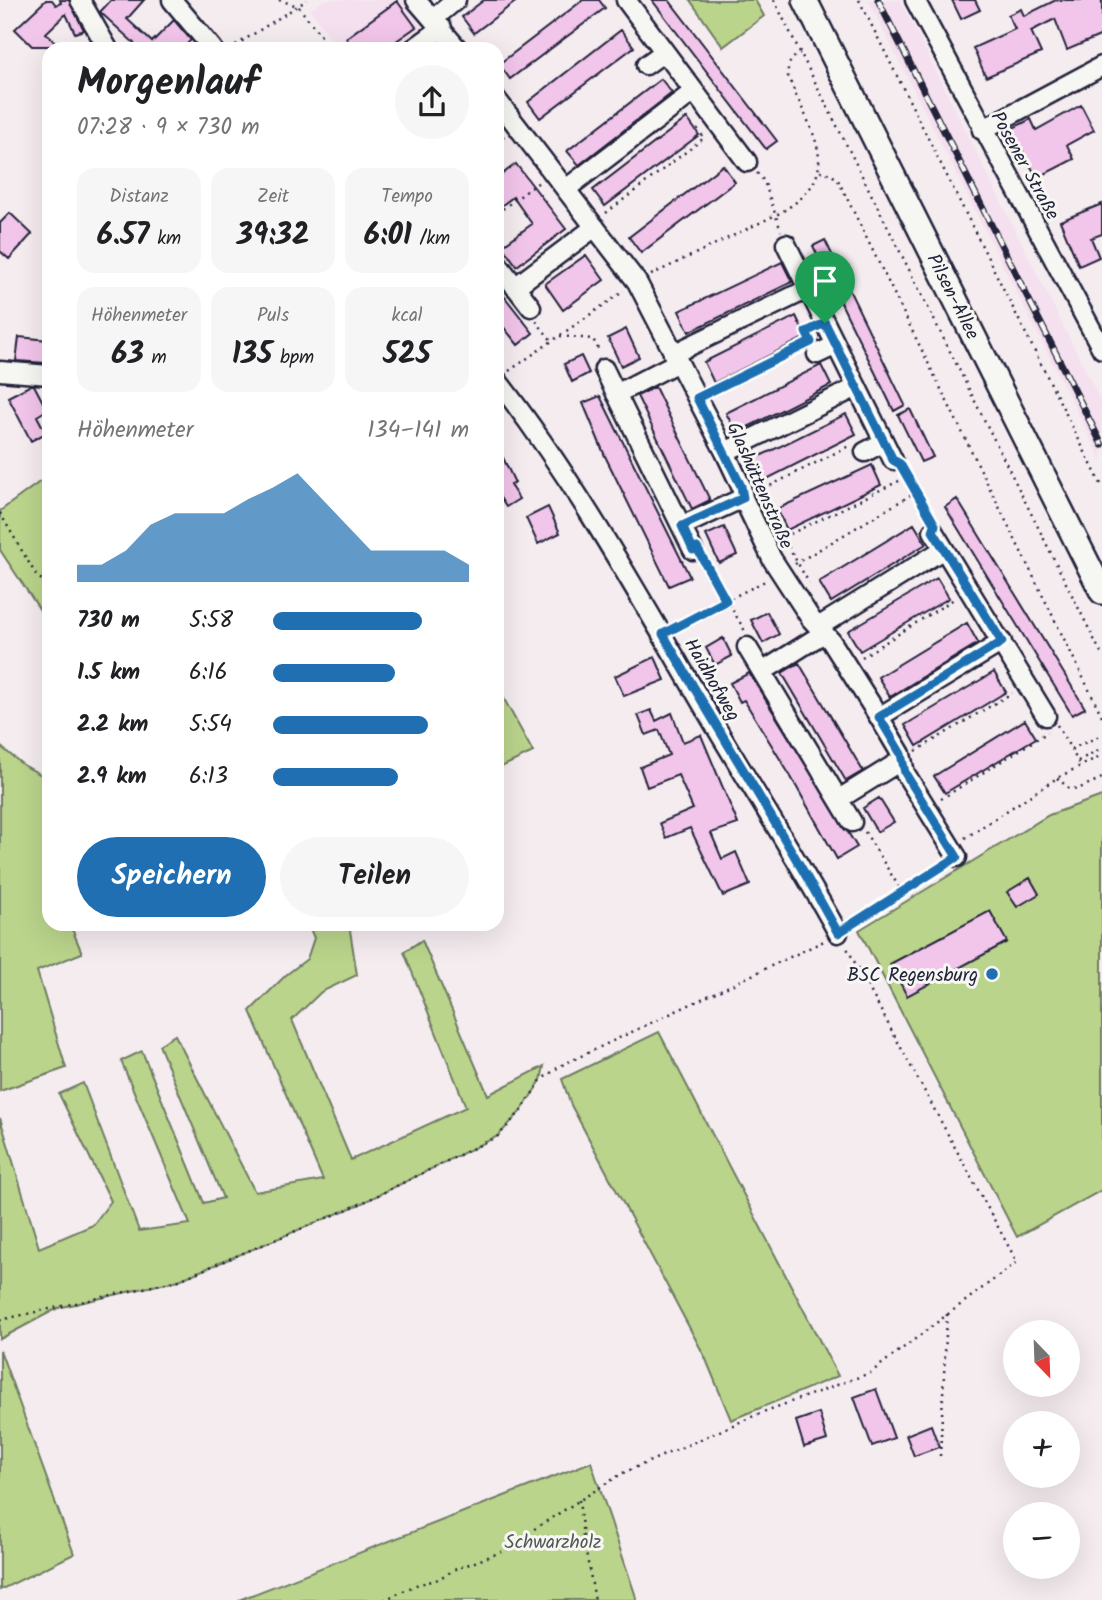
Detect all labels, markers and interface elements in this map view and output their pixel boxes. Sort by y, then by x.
text: Morgenlauf [77,54,259,114]
button: share [395,65,469,139]
street label: Posener Straße [982,106,1067,226]
text: 07:28 · 9 × 730 m [77,110,260,146]
text: Distanz [109,182,169,212]
text: Zeit [257,182,289,212]
text: Tempo [381,182,433,212]
text: 6.57 [97,212,150,260]
text: 39:32 [237,212,309,260]
text: 6:01 [364,212,412,260]
text: km [150,224,181,254]
text: /km [412,224,450,254]
street label: Pilsen-Allee [918,249,987,346]
pin [795,251,855,323]
icon: arrive [806,262,844,300]
text: Höhenmeter [91,301,187,331]
text: Puls [257,301,289,331]
text: kcal [392,301,422,331]
text: 63 [111,331,144,379]
text: 135 [232,331,272,379]
text: 525 [383,331,431,379]
text: m [144,343,167,373]
text: bpm [272,343,314,373]
text: Höhenmeter [77,413,193,449]
text: 134–141 m [367,413,469,449]
street label: Glashüttenstraße [718,417,801,555]
text: 730 m [77,603,140,639]
text: 5:58 [189,603,233,639]
street label: Haidhofweg [675,633,747,727]
text: 1.5 km [77,655,140,691]
text: 6:16 [189,655,227,691]
text: 2.2 km [77,707,148,743]
text: 5:54 [189,707,232,743]
text: 2.9 km [77,759,147,795]
text: 6:13 [189,759,228,795]
button: Speichern [77,837,266,917]
button: Teilen [280,837,469,917]
place label: BSC Regensburg [847,961,978,991]
marker: BSC Regensburg [984,966,1000,982]
north arrow [1003,1320,1080,1396]
map controls [1003,1320,1080,1579]
button: + [1003,1411,1080,1488]
button: − [1003,1502,1080,1579]
park label: Schwarzholz [505,1528,601,1558]

